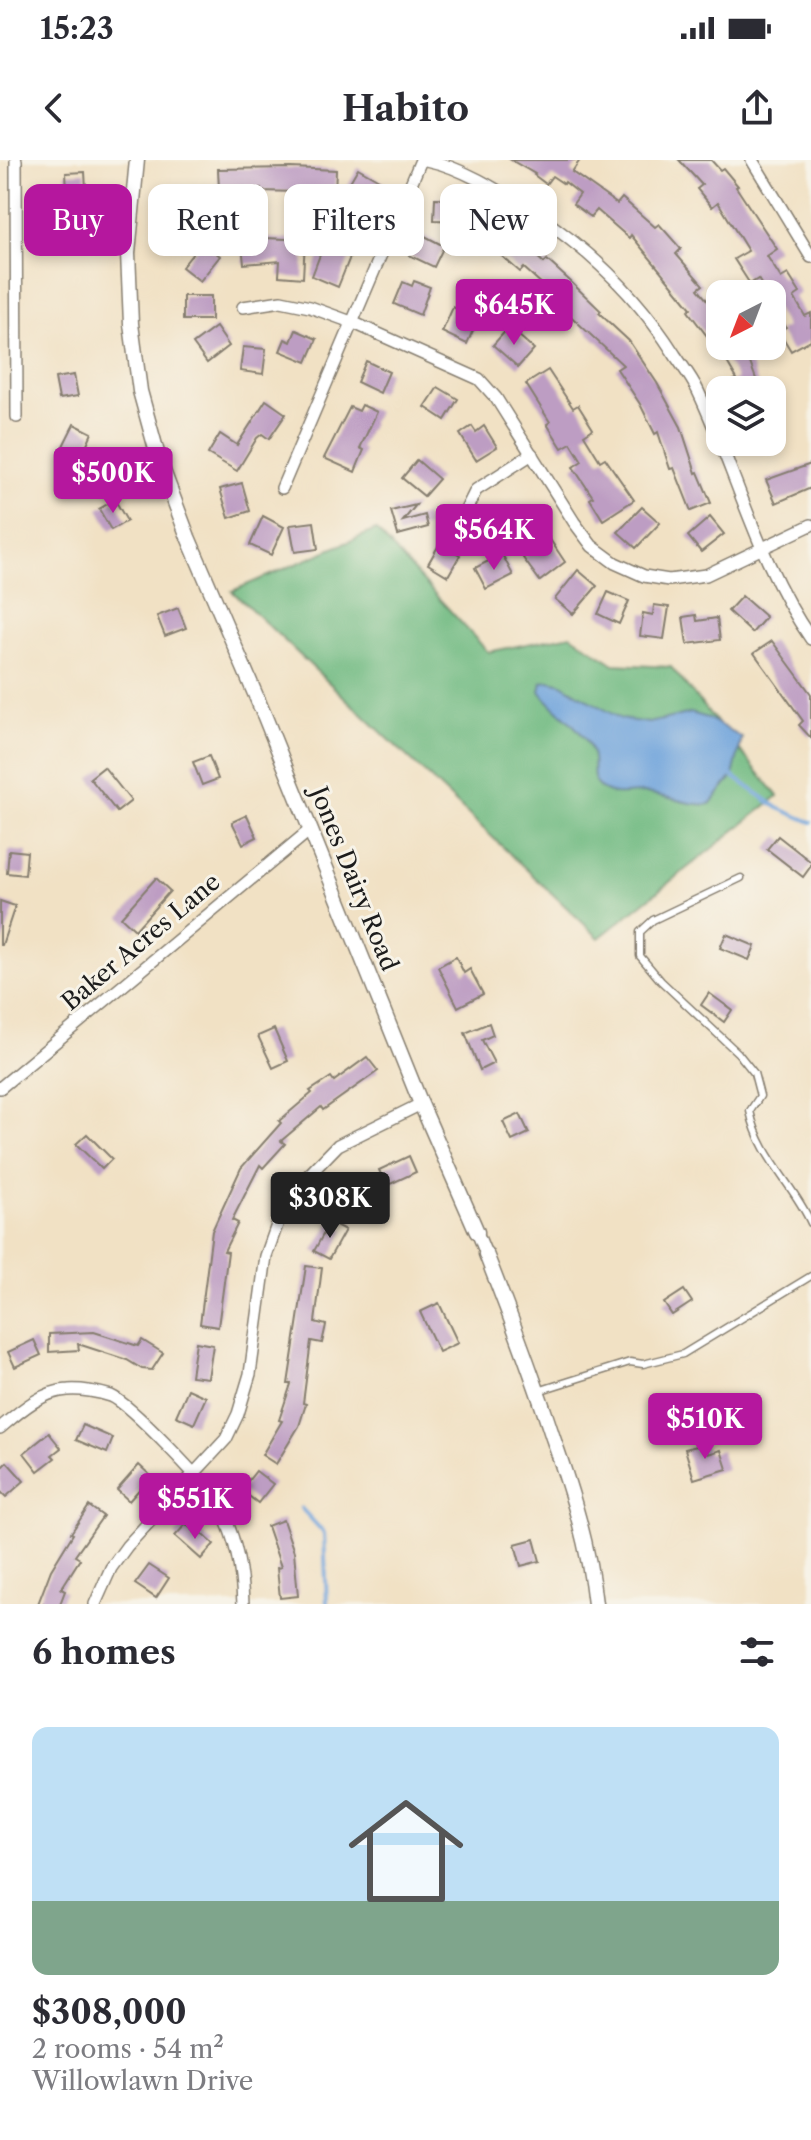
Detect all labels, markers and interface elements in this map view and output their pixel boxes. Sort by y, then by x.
text: 15:23 [40,10,114,47]
icon: back [32,86,76,130]
text: Habito [342,86,469,130]
icon: share [735,86,779,130]
chip: Buy [24,184,132,256]
chip: Rent [148,184,268,256]
chip: Filters [284,184,424,256]
chip: New [440,184,557,256]
pin: $645K [458,279,570,347]
north arrow [706,280,786,360]
map controls [706,280,786,456]
text: $645K [474,289,554,321]
button: layers [706,376,786,456]
pin: $500K [57,447,169,515]
text: $500K [72,457,154,489]
pin: $564K [438,504,550,572]
text: $564K [454,514,534,546]
street label: Jones Dairy Road [303,779,405,975]
street label: Baker Acres Lane [56,867,226,1016]
pin: $308K [274,1172,386,1240]
text: $308K [289,1182,371,1214]
pin: $510K [649,1393,761,1461]
text: $510K [666,1403,744,1435]
pin: $551K [139,1473,251,1541]
text: $551K [157,1483,233,1515]
icon: filters [735,1630,779,1674]
text: 6 homes [32,1631,176,1673]
icon: home [334,1779,478,1923]
text: $308,000 [32,1991,187,2033]
text: 2 rooms · 54 m² [32,2033,224,2065]
text: Willowlawn Drive [32,2065,253,2097]

